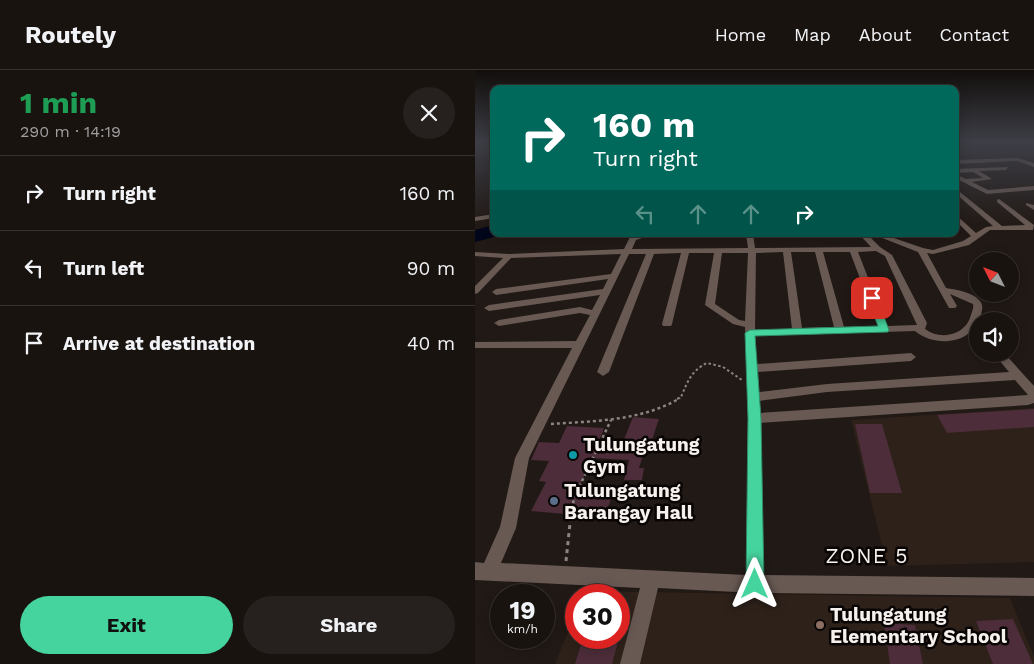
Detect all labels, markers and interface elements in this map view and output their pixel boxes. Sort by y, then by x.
text: Routely [25,21,116,49]
text: Home [715,24,766,45]
text: Map [794,24,831,45]
text: About [859,24,911,45]
text: Contact [939,24,1009,45]
text: 1 min [20,85,97,120]
button: close [403,87,455,139]
text: 160 m [593,104,695,146]
icon: right [510,105,575,170]
text: 290 m · 14:19 [20,122,121,141]
text: Turn right [593,146,698,171]
icon: right [20,179,48,207]
text: Turn right [63,182,156,205]
text: 160 m [400,182,455,205]
icon: left [631,200,659,228]
icon: ahead [684,200,712,228]
icon: ahead [737,200,765,228]
icon: right [790,200,818,228]
north arrow [969,252,1019,302]
map controls [969,252,1019,362]
icon: left [20,254,48,282]
text: Turn left [63,257,144,280]
text: 90 m [407,257,455,280]
pin [851,277,893,319]
icon: arrive [858,284,886,312]
button: sound [969,312,1019,362]
icon: arrive [20,329,48,357]
text: Arrive at destination [63,332,255,355]
text: 40 m [407,332,455,355]
place label: Tulungatung Gym [583,433,700,478]
marker: Tulungatung Gym [567,449,579,461]
place label: Tulungatung Barangay Hall [564,479,694,524]
marker: Tulungatung Barangay Hall [548,495,560,507]
district label: ZONE 5 [826,543,908,568]
position arrow [728,557,780,609]
speed limit sign: 30 [565,584,630,649]
button: Exit [20,596,233,654]
button: Share [243,596,455,654]
text: 19 [509,596,536,625]
place label: Tulungatung Elementary School [830,603,1008,648]
marker: Tulungatung Elementary School [814,619,826,631]
text: km/h [507,622,538,636]

